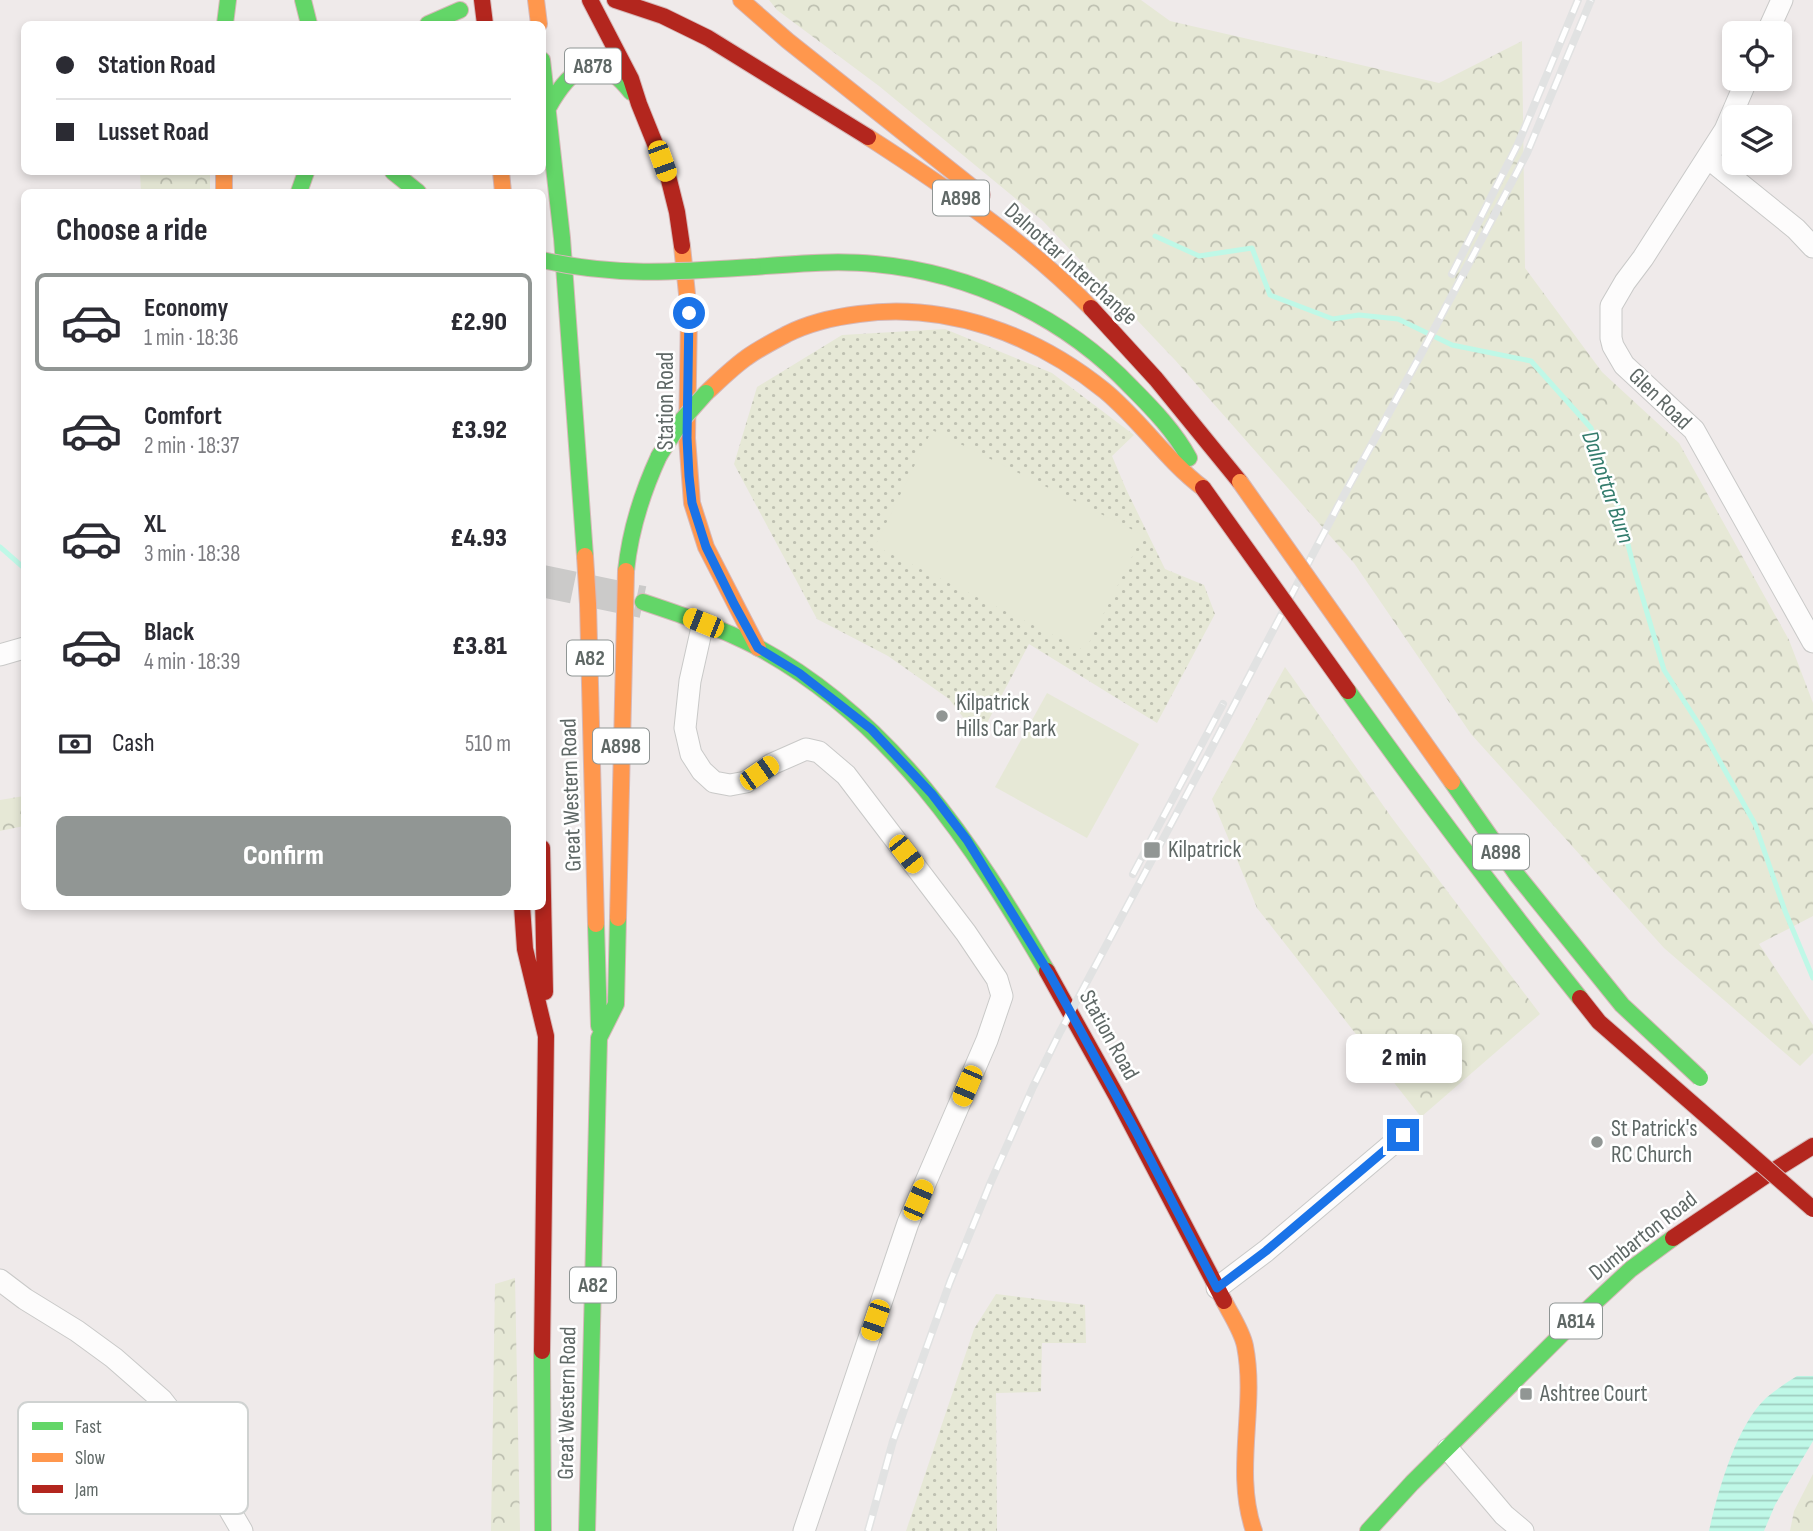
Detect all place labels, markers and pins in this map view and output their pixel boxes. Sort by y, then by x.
place label: Kilpatrick Hills Car Park [956,689,1056,743]
marker: Kilpatrick Hills Car Park [934,708,950,724]
place label: Kilpatrick [1168,836,1241,864]
marker: Kilpatrick [1142,840,1162,860]
place label: St Patrick's RC Church [1611,1115,1698,1169]
marker: St Patrick's RC Church [1589,1134,1605,1150]
place label: Ashtree Court [1539,1380,1648,1408]
marker: Ashtree Court [1518,1386,1534,1402]

